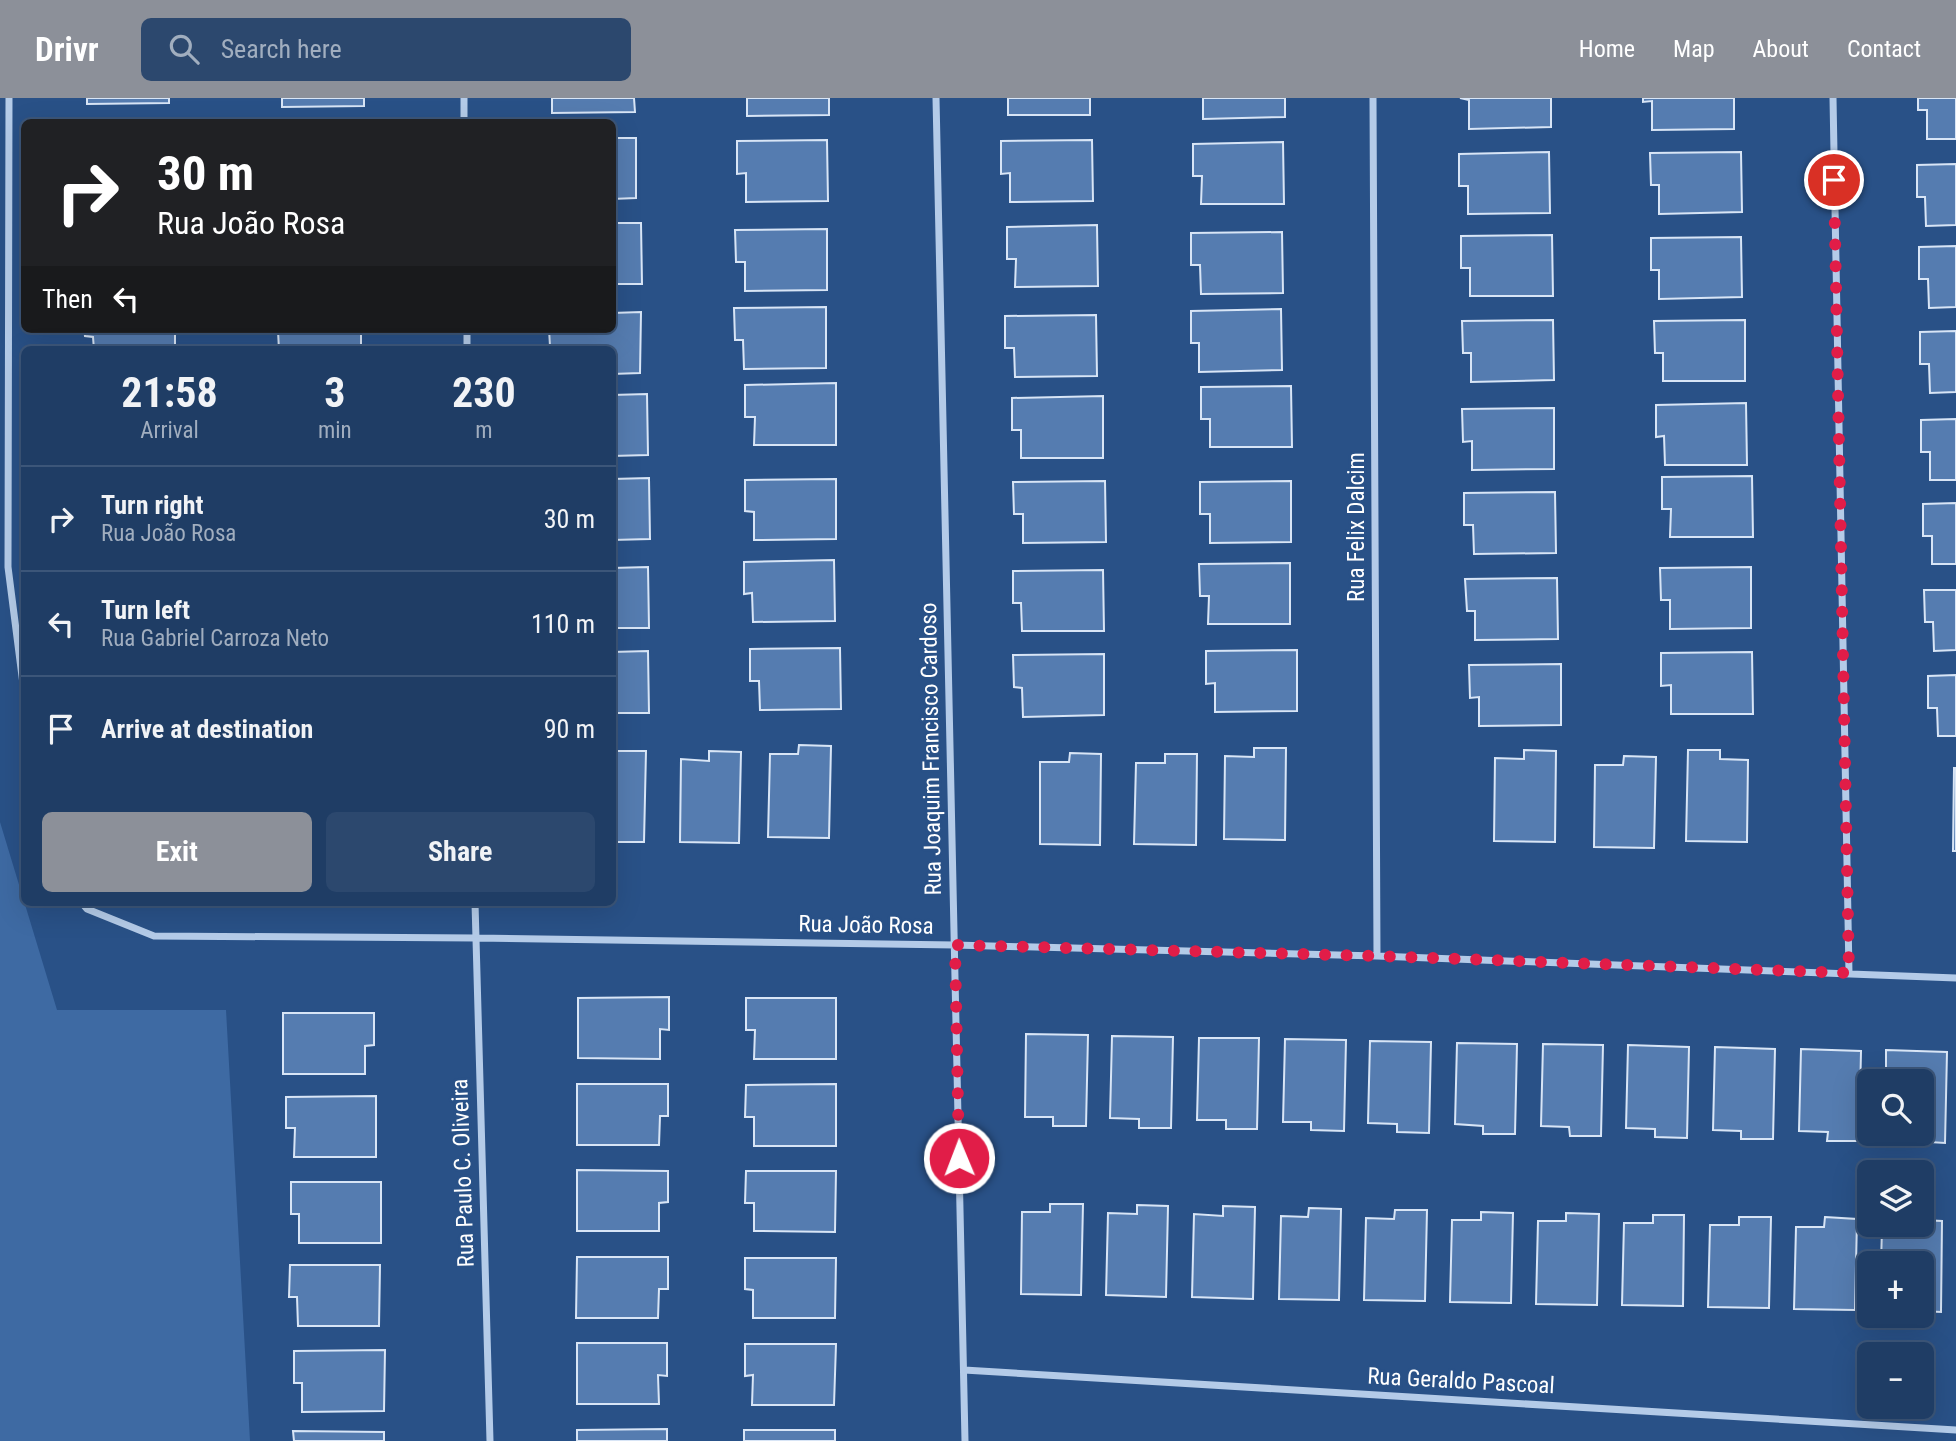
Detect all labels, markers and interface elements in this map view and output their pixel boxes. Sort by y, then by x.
search box [141,18,631,81]
text: Drivr [35,30,99,69]
icon: search [165,30,203,68]
text: Search here [221,34,342,64]
text: Home [1579,35,1635,63]
text: Map [1673,35,1715,63]
text: About [1753,35,1809,63]
text: Contact [1847,35,1921,63]
text: 30 m [157,145,254,202]
icon: right [42,147,133,238]
pin [1804,150,1864,210]
icon: arrive [1815,161,1853,199]
text: Rua João Rosa [157,204,345,242]
icon: left [107,280,145,318]
text: Then [42,284,93,314]
text: 21:58 [121,368,218,417]
text: 3 [324,368,345,417]
text: 230 [452,368,516,417]
text: Arrival [140,417,199,444]
text: min [318,417,352,444]
text: m [475,417,492,444]
street label: Rua Felix Dalcim [1343,452,1370,602]
text: Turn right [101,490,203,520]
icon: right [42,500,80,538]
text: 30 m [544,504,595,534]
text: Rua João Rosa [101,520,236,547]
text: Turn left [101,595,190,625]
street label: Rua Joaquim Francisco Cardoso [915,602,947,896]
icon: left [42,605,80,643]
text: 110 m [531,609,595,639]
text: Rua Gabriel Carroza Neto [101,625,329,652]
icon: arrive [42,710,80,748]
text: Arrive at destination [101,714,313,744]
text: 90 m [544,714,595,744]
button: Exit [42,812,312,892]
button: Share [326,812,595,892]
street label: Rua João Rosa [798,910,934,940]
map controls [1857,1069,1934,1419]
button: search [1857,1069,1934,1146]
street label: Rua Paulo C. Oliveira [446,1078,480,1268]
position arrow [922,1121,996,1195]
button: layers [1857,1160,1934,1237]
button: + [1857,1251,1934,1328]
button: − [1857,1342,1934,1419]
street label: Rua Geraldo Pascoal [1367,1363,1555,1399]

